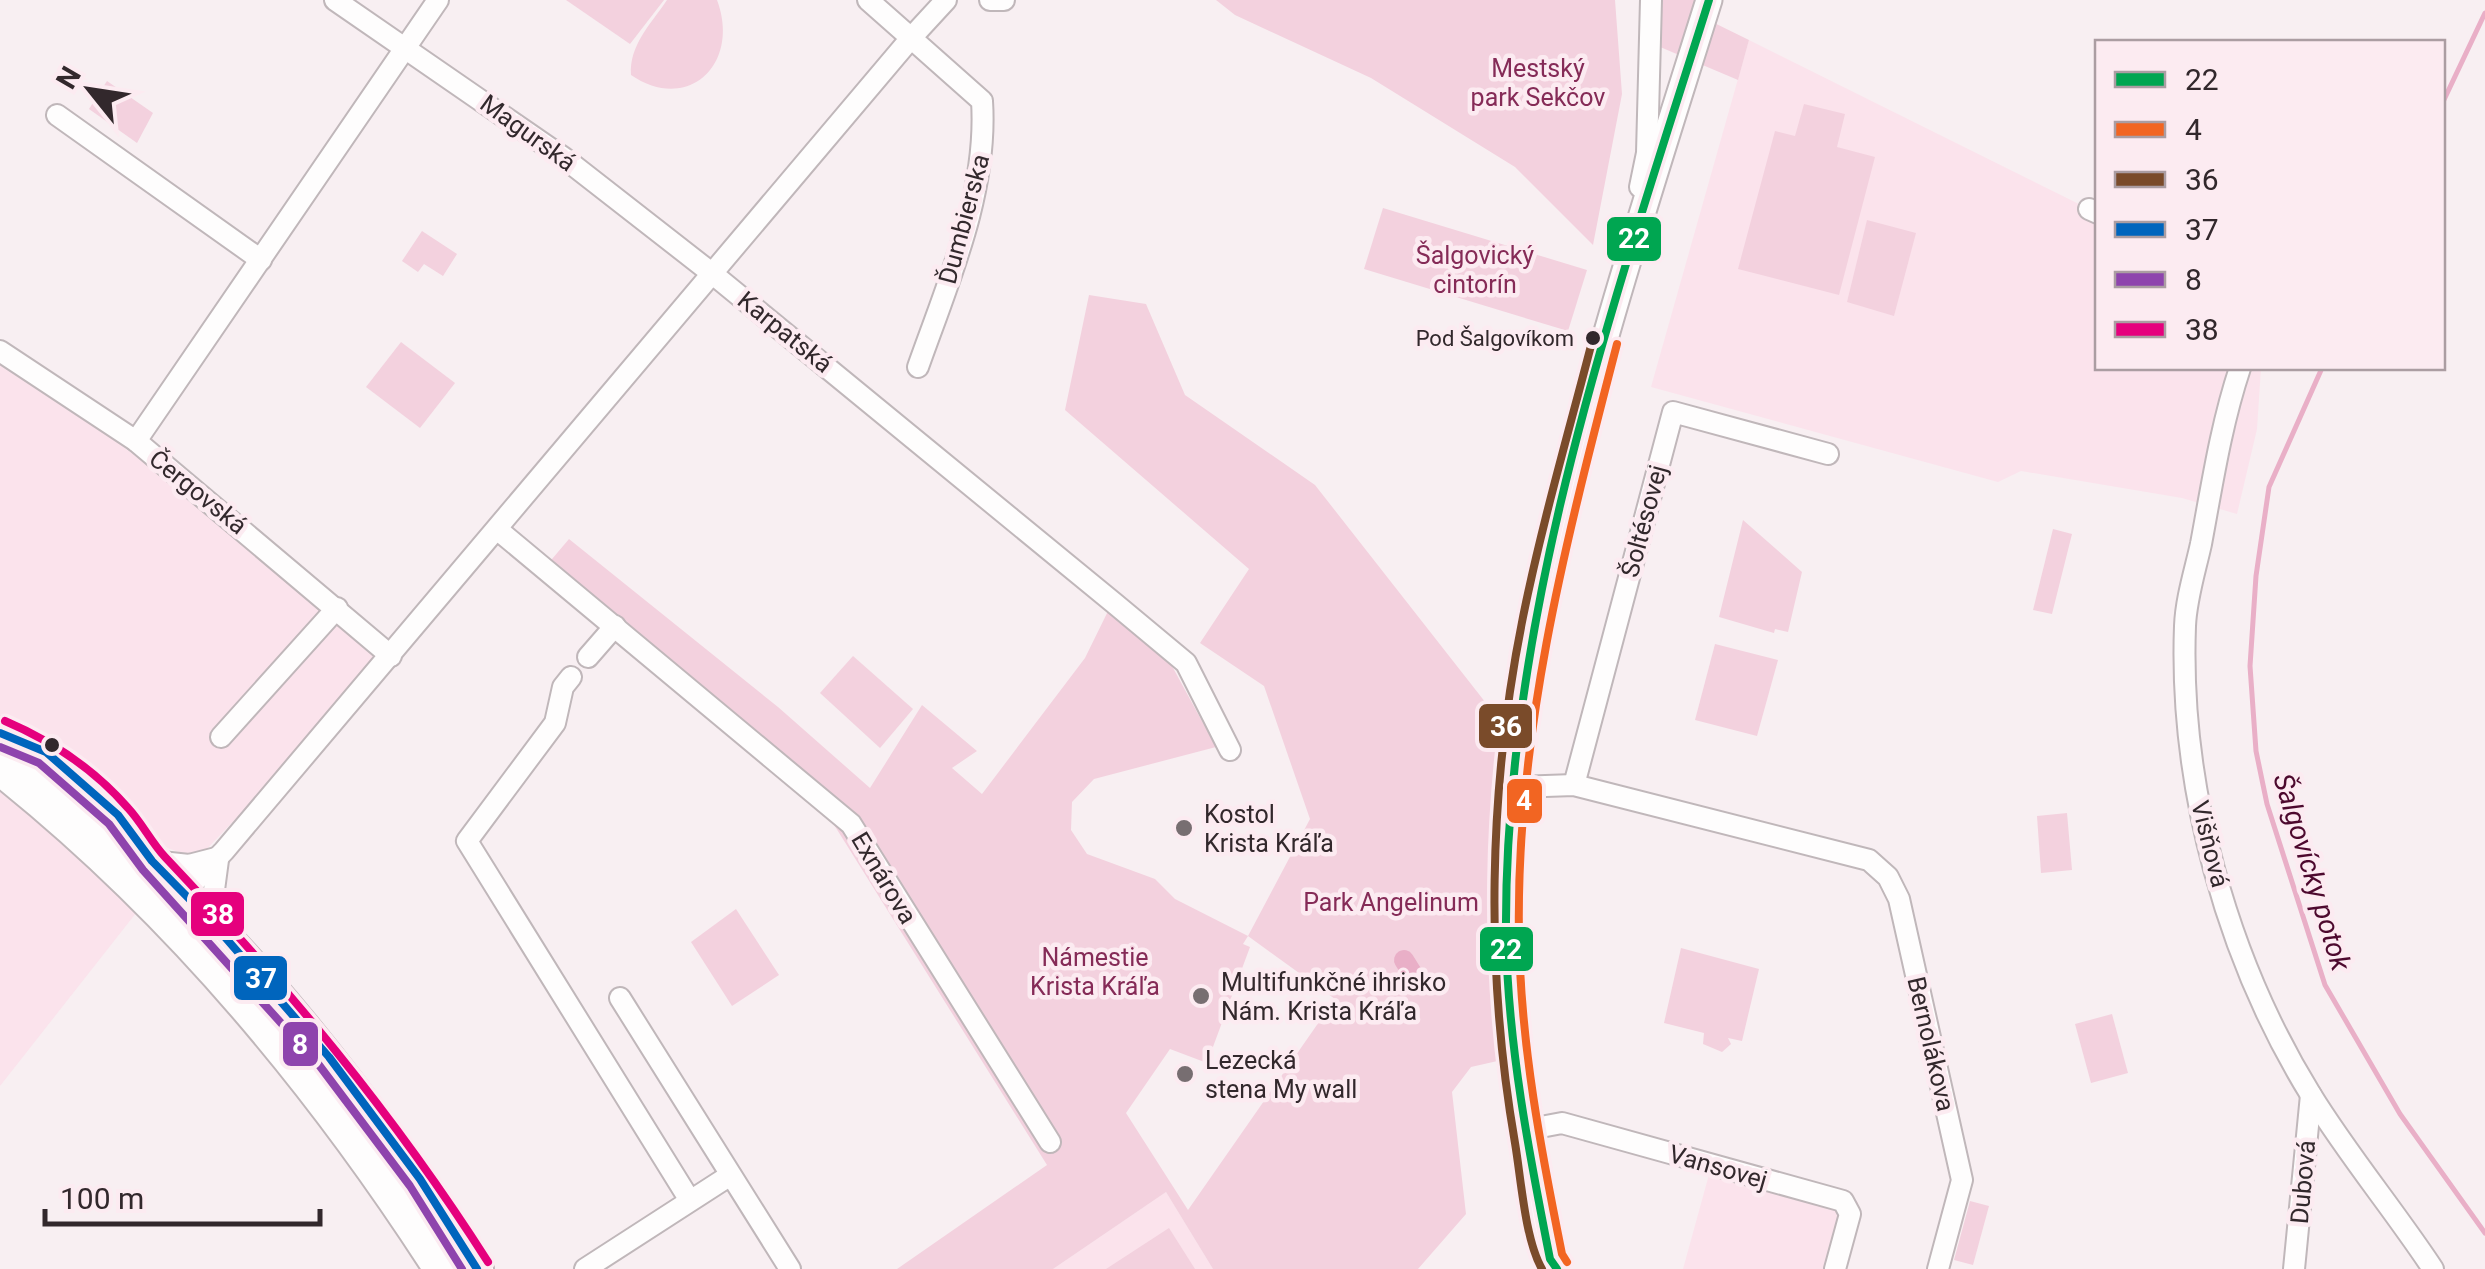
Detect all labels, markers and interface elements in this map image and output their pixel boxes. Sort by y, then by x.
north arrow [40,40,140,140]
legend [2095,40,2445,370]
park label: Mestský park Sekčov [1471,54,1605,112]
text: N [50,61,88,95]
text: 22 [2185,62,2219,97]
street label: Magurská [475,89,581,177]
text: 4 [2185,112,2202,147]
street label: Ďumbierska [932,151,995,287]
text: 36 [2185,162,2219,197]
text: 37 [2185,212,2219,247]
line badge: 22 [1605,215,1663,263]
text: 22 [1618,222,1650,255]
park label: Šalgovický cintorín [1416,240,1534,299]
text: 8 [2185,262,2202,297]
street label: Karpatská [732,285,838,379]
text: 38 [2185,312,2219,347]
place label: Pod Šalgovíkom [1416,325,1574,351]
marker: Pod Šalgovíkom [1583,328,1603,348]
street label: Čergovská [143,443,253,540]
street label: Šoltésovej [1614,462,1673,580]
line badge: 36 [1477,702,1534,750]
text: 36 [1490,710,1522,743]
unlabelled marker [42,735,62,755]
water label: Šalgovícky potok [2266,769,2358,976]
line badge: 4 [1505,777,1544,825]
text: 4 [1516,784,1532,817]
street label: Višňová [2185,798,2235,890]
place label: Kostol Krista Kráľa [1204,800,1334,858]
marker: Kostol Krista Kráľa [1173,817,1195,839]
street label: Exnárova [845,827,923,929]
park label: Park Angelinum [1303,888,1479,917]
line badge: 38 [189,890,246,938]
text: 38 [202,898,234,931]
line badge: 22 [1478,925,1535,973]
text: 22 [1490,933,1522,966]
park label: Námestie Krista Kráľa [1030,943,1160,1001]
line badge: 37 [232,954,289,1002]
text: 37 [245,962,277,995]
place label: Multifunkčné ihrisko Nám. Krista Kráľa [1221,968,1446,1026]
street label: Bernolákova [1901,974,1961,1114]
marker: Multifunkčné ihrisko Nám. Krista Kráľa [1190,985,1212,1007]
line badge: 8 [281,1020,320,1068]
text: 8 [292,1028,308,1061]
place label: Lezecká stena My wall [1205,1046,1357,1104]
marker: Lezecká stena My wall [1174,1063,1196,1085]
street label: Vansovej [1665,1139,1771,1195]
street label: Dubová [2285,1139,2321,1225]
scale bar [45,1164,320,1226]
text: 100 m [60,1181,144,1216]

